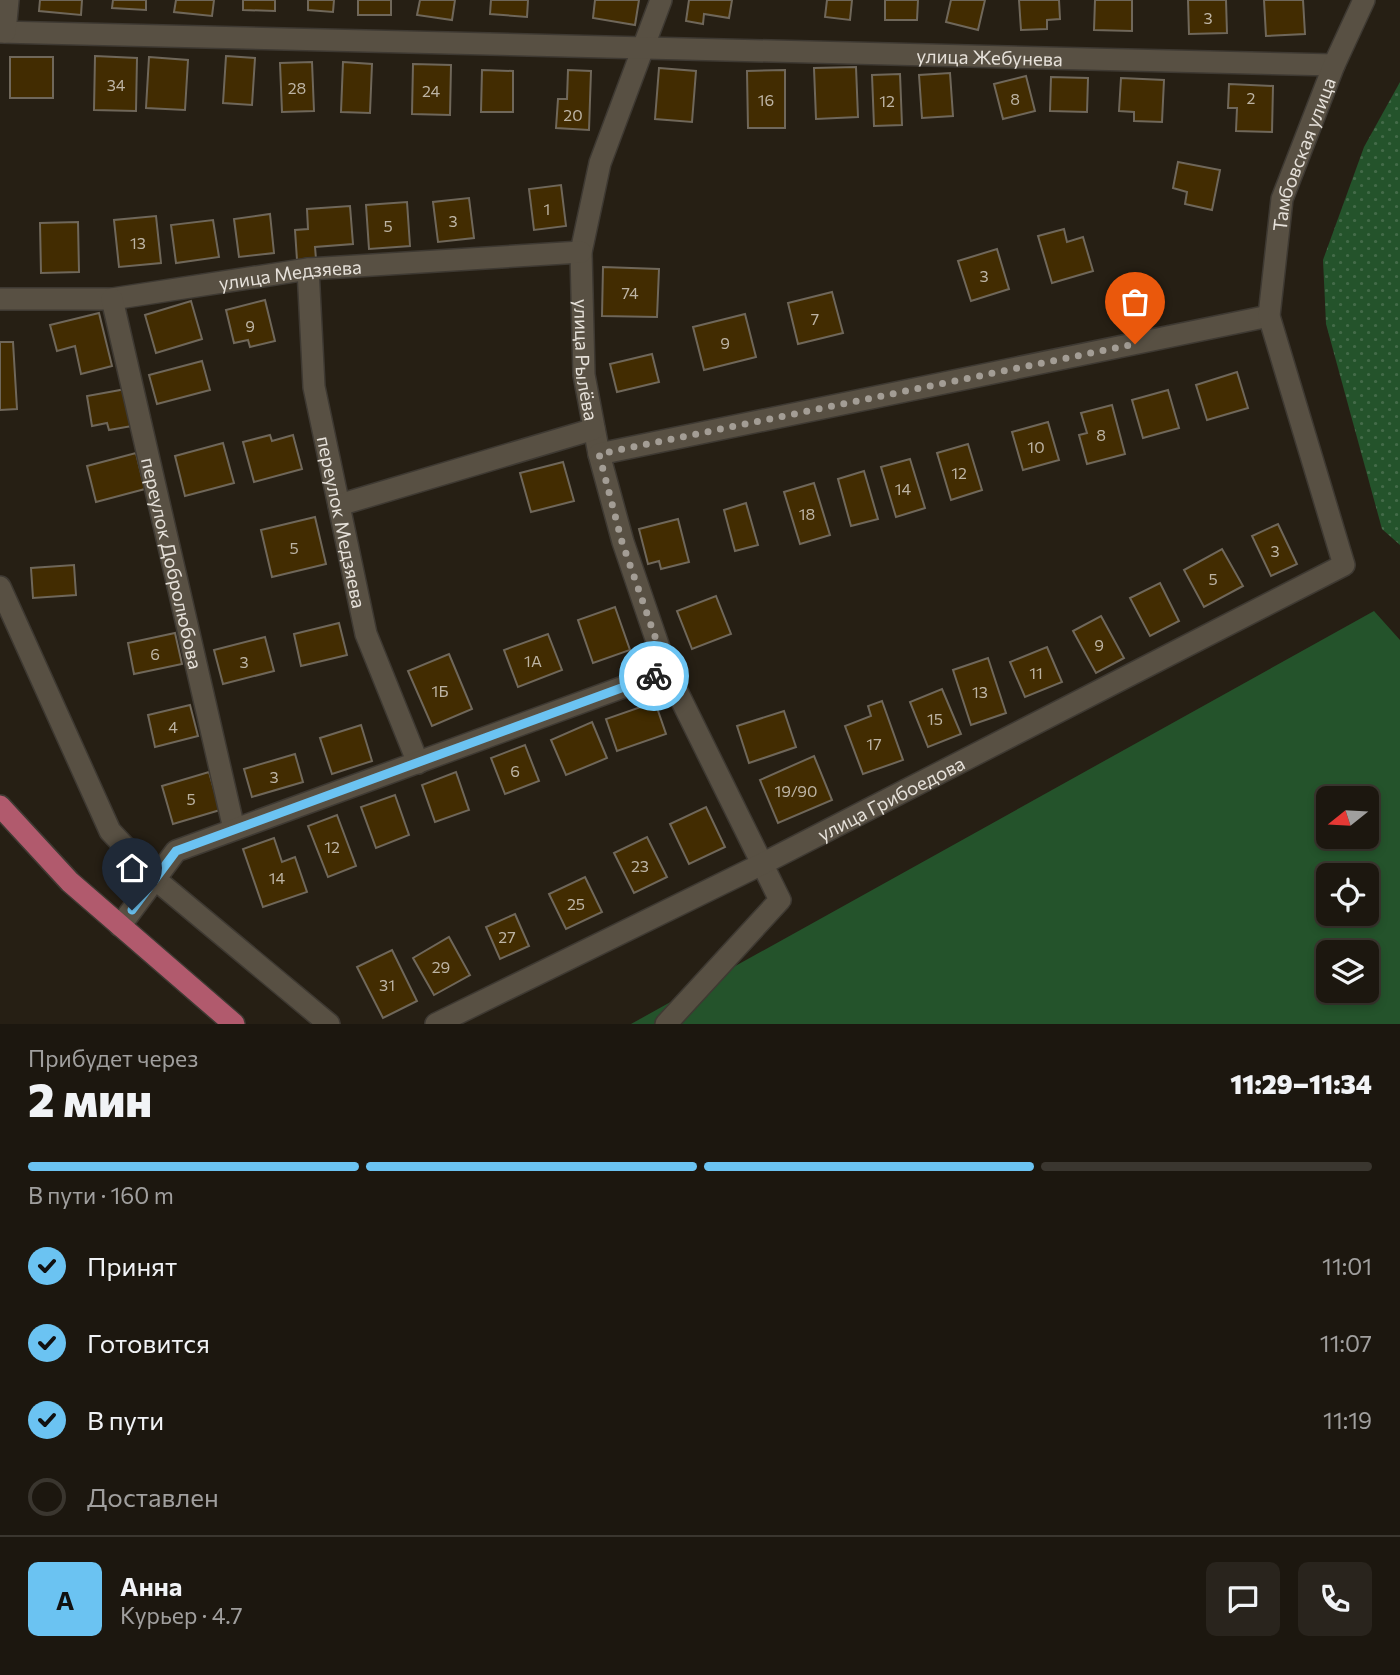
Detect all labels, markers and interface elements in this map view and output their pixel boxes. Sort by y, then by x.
house number: 3 [1203,8,1213,27]
street label: улица Жебунева [916,43,1063,70]
street label: Тамбовская улица [1267,74,1340,232]
house number: 34 [107,75,126,94]
house number: 28 [288,78,306,97]
house number: 24 [422,81,440,100]
house number: 2 [1247,88,1256,107]
house number: 8 [1010,89,1020,108]
house number: 16 [758,90,774,109]
house number: 12 [879,91,895,110]
house number: 20 [563,105,583,124]
house number: 1 [544,199,550,218]
house number: 3 [448,211,458,230]
house number: 5 [383,216,393,235]
house number: 13 [130,233,146,252]
street label: улица Медзяева [217,254,362,294]
house number: 3 [979,266,989,285]
pin [1105,272,1165,344]
house number: 74 [621,283,639,302]
icon: bag [1116,283,1154,321]
street label: улица Рылёва [571,299,604,422]
house number: 7 [811,309,819,328]
house number: 9 [245,316,255,335]
house number: 9 [720,333,730,352]
house number: 8 [1096,425,1106,444]
street label: переулок Медзяева [313,434,372,610]
house number: 10 [1027,437,1045,456]
street label: переулок Добролюбова [137,455,208,671]
house number: 12 [951,463,967,482]
house number: 14 [895,479,912,498]
house number: 18 [799,504,815,523]
house number: 5 [289,538,299,557]
house number: 3 [1270,541,1280,560]
house number: 5 [1208,569,1218,588]
house number: 9 [1094,635,1104,654]
courier [619,641,689,711]
house number: 6 [150,644,160,663]
house number: 1А [524,651,542,670]
house number: 3 [239,652,249,671]
icon: bike [635,657,673,695]
house number: 11 [1029,663,1043,682]
house number: 1Б [432,681,448,700]
house number: 13 [972,682,988,701]
house number: 15 [927,709,943,728]
house number: 4 [168,717,178,736]
house number: 17 [866,734,882,753]
street label: улица Грибоедова [813,751,968,845]
house number: 6 [510,761,520,780]
house number: 3 [269,767,279,786]
house number: 19/90 [774,781,818,800]
north arrow [1316,786,1379,849]
map controls [1316,786,1379,1003]
house number: 5 [186,789,196,808]
house number: 12 [324,837,340,856]
pin [102,838,162,910]
icon: home [113,849,151,887]
house number: 23 [631,856,649,875]
button: locate [1316,863,1379,926]
house number: 14 [269,868,286,887]
house number: 25 [567,894,585,913]
house number: 27 [498,927,516,946]
button: layers [1316,940,1379,1003]
house number: 29 [432,957,450,976]
house number: 31 [379,975,395,994]
text: Прибудет через [28,1044,198,1072]
text: 11:29–11:34 [1230,1068,1372,1099]
text: 2 мин [28,1070,152,1126]
text: В пути · 160 m [28,1181,174,1209]
icon: check [28,1247,66,1285]
text: Принят [87,1250,177,1281]
text: 11:01 [1322,1252,1372,1280]
icon: check [28,1324,66,1362]
text: Готовится [87,1327,210,1358]
text: 11:07 [1320,1329,1372,1357]
icon: check [28,1401,66,1439]
text: В пути [87,1404,164,1435]
text: 11:19 [1323,1406,1372,1434]
text: Доставлен [87,1481,219,1512]
button: chat [1206,1562,1280,1636]
button: phone [1298,1562,1372,1636]
text: Анна [120,1570,182,1601]
text: А [56,1584,74,1615]
text: Курьер · 4.7 [120,1601,243,1629]

